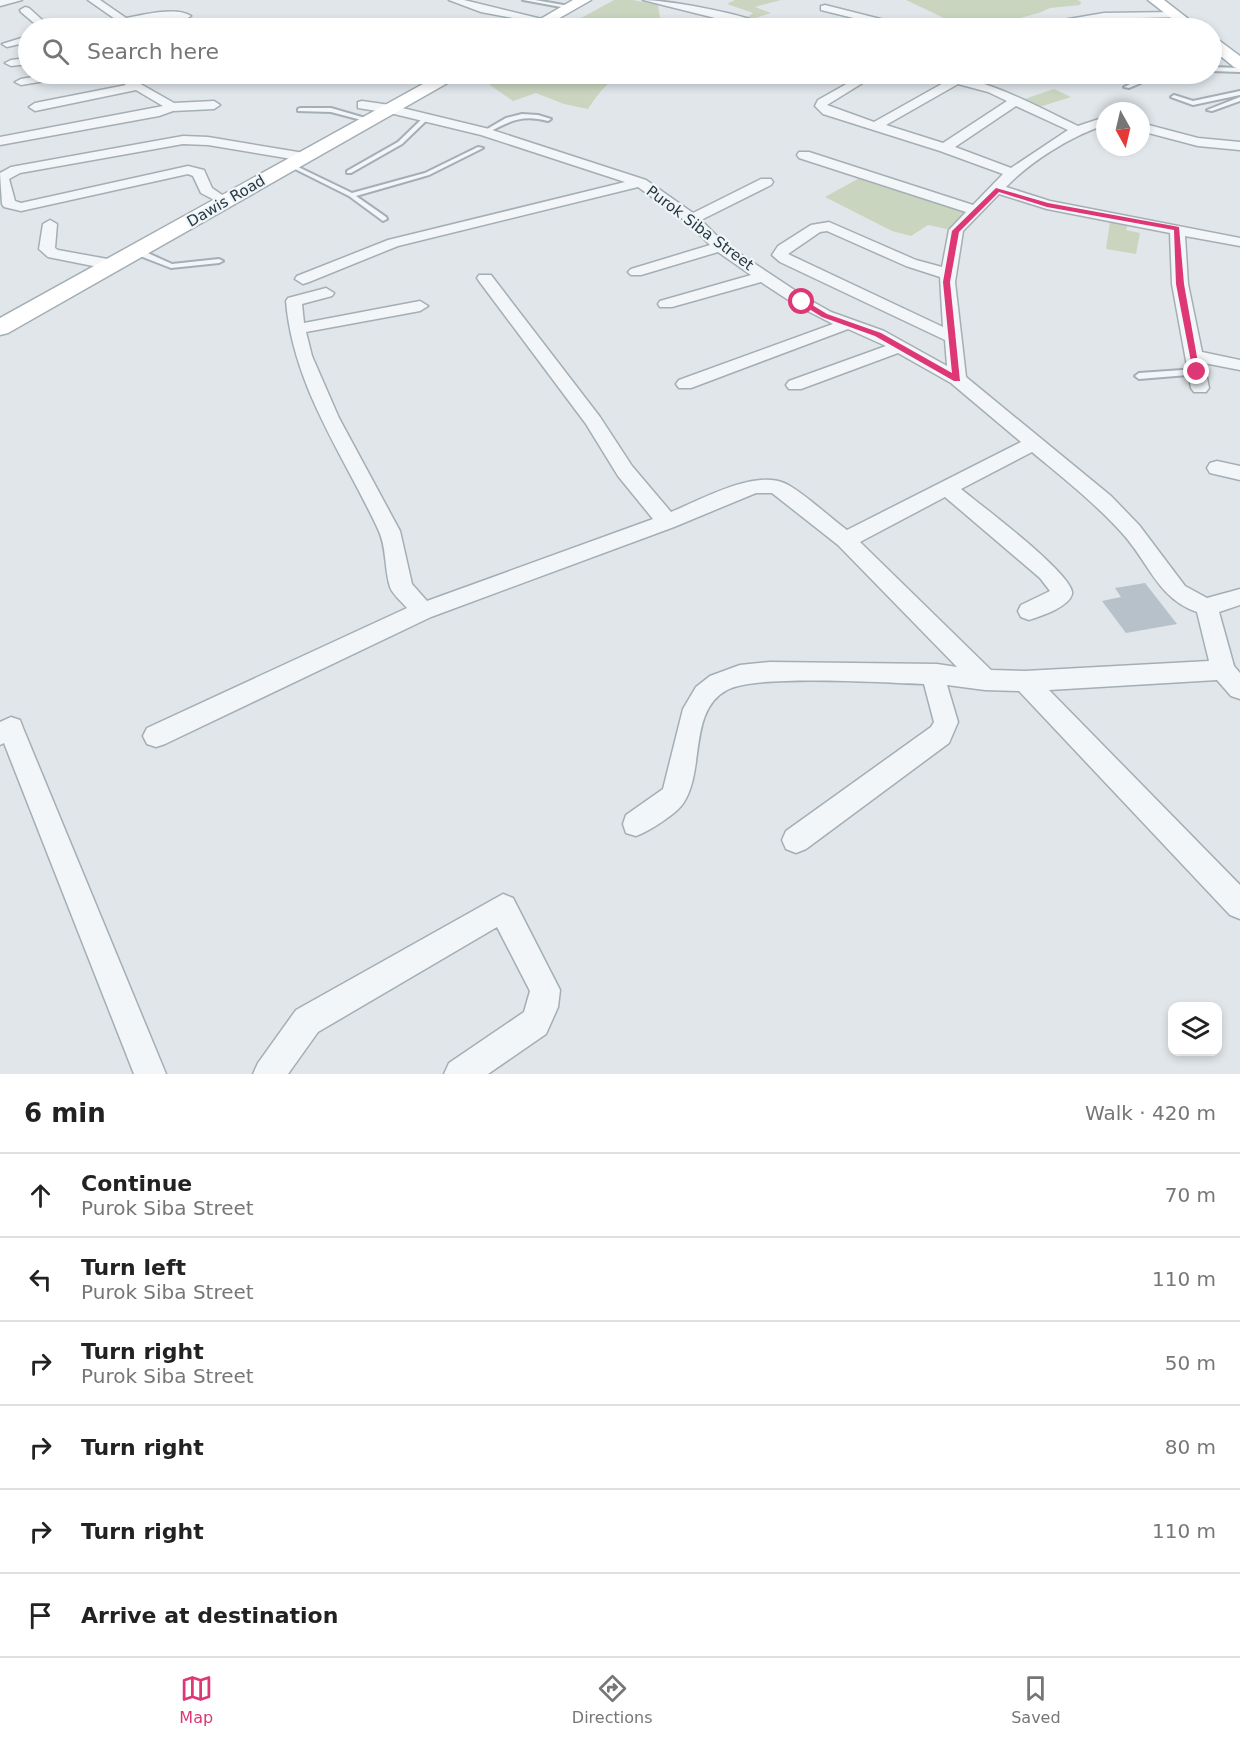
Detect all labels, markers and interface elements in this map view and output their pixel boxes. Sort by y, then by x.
search box [18,18,1222,84]
icon: search [39,35,72,68]
text: Search here [87,39,219,64]
north arrow [1096,102,1150,156]
street label: Dawis Road [184,171,268,231]
street label: Purok Siba Street [643,182,757,274]
route start [788,288,814,314]
route end [1183,358,1209,384]
map controls [1168,1002,1222,1056]
button: layers [1168,1002,1222,1056]
text: 6 min [24,1098,106,1128]
text: Walk · 420 m [1085,1101,1216,1125]
text: Continue [81,1171,192,1196]
icon: ahead [24,1179,57,1212]
text: 70 m [1165,1183,1216,1207]
text: Purok Siba Street [81,1196,254,1220]
text: Turn left [81,1255,186,1280]
icon: left [24,1263,57,1296]
text: 110 m [1152,1267,1216,1291]
text: Purok Siba Street [81,1280,254,1304]
text: Turn right [81,1339,204,1364]
icon: right [24,1347,57,1380]
text: 50 m [1165,1351,1216,1375]
text: Purok Siba Street [81,1364,254,1388]
icon: right [24,1431,57,1464]
text: Turn right [81,1435,204,1460]
text: 80 m [1165,1435,1216,1459]
icon: right [24,1515,57,1548]
text: Turn right [81,1519,204,1544]
text: 110 m [1152,1519,1216,1543]
icon: arrive [24,1599,57,1632]
text: Arrive at destination [81,1603,338,1628]
tab: Map [179,1672,213,1727]
tab: Directions [572,1672,652,1727]
tab: Saved [1011,1672,1061,1727]

